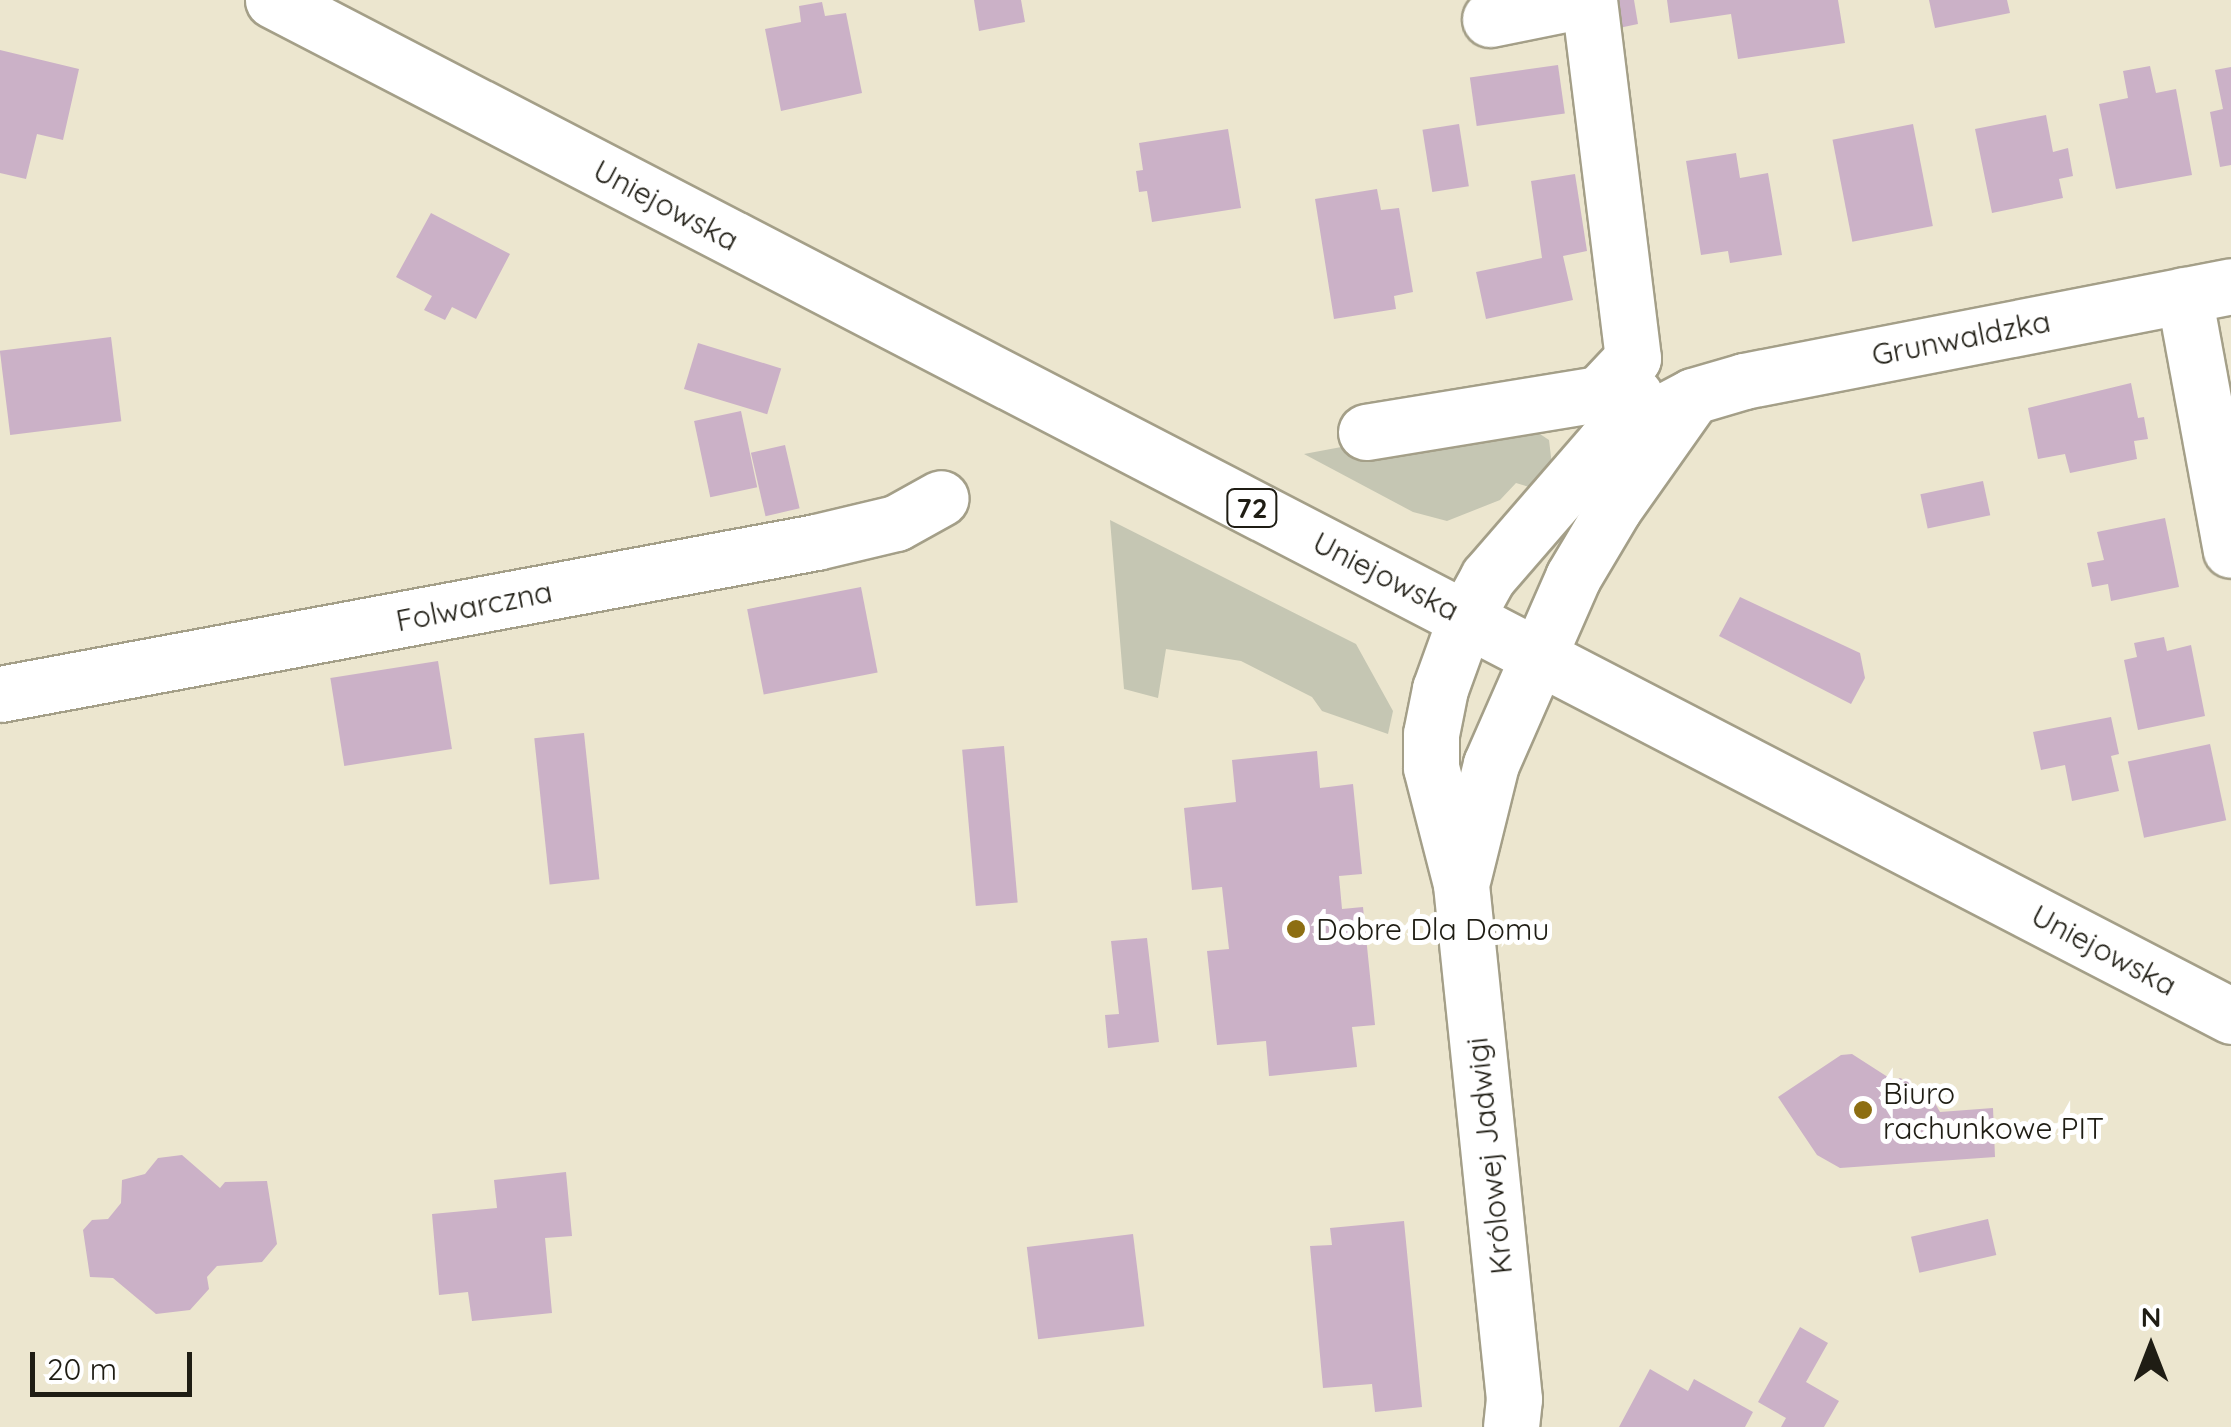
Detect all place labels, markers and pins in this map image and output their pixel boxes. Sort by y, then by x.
place label: Dobre Dla Domu [1316,911,1549,947]
marker: Dobre Dla Domu [1285,918,1307,940]
place label: Biuro rachunkowe PIT [1883,1075,2104,1146]
marker: Biuro rachunkowe PIT [1852,1099,1874,1121]

